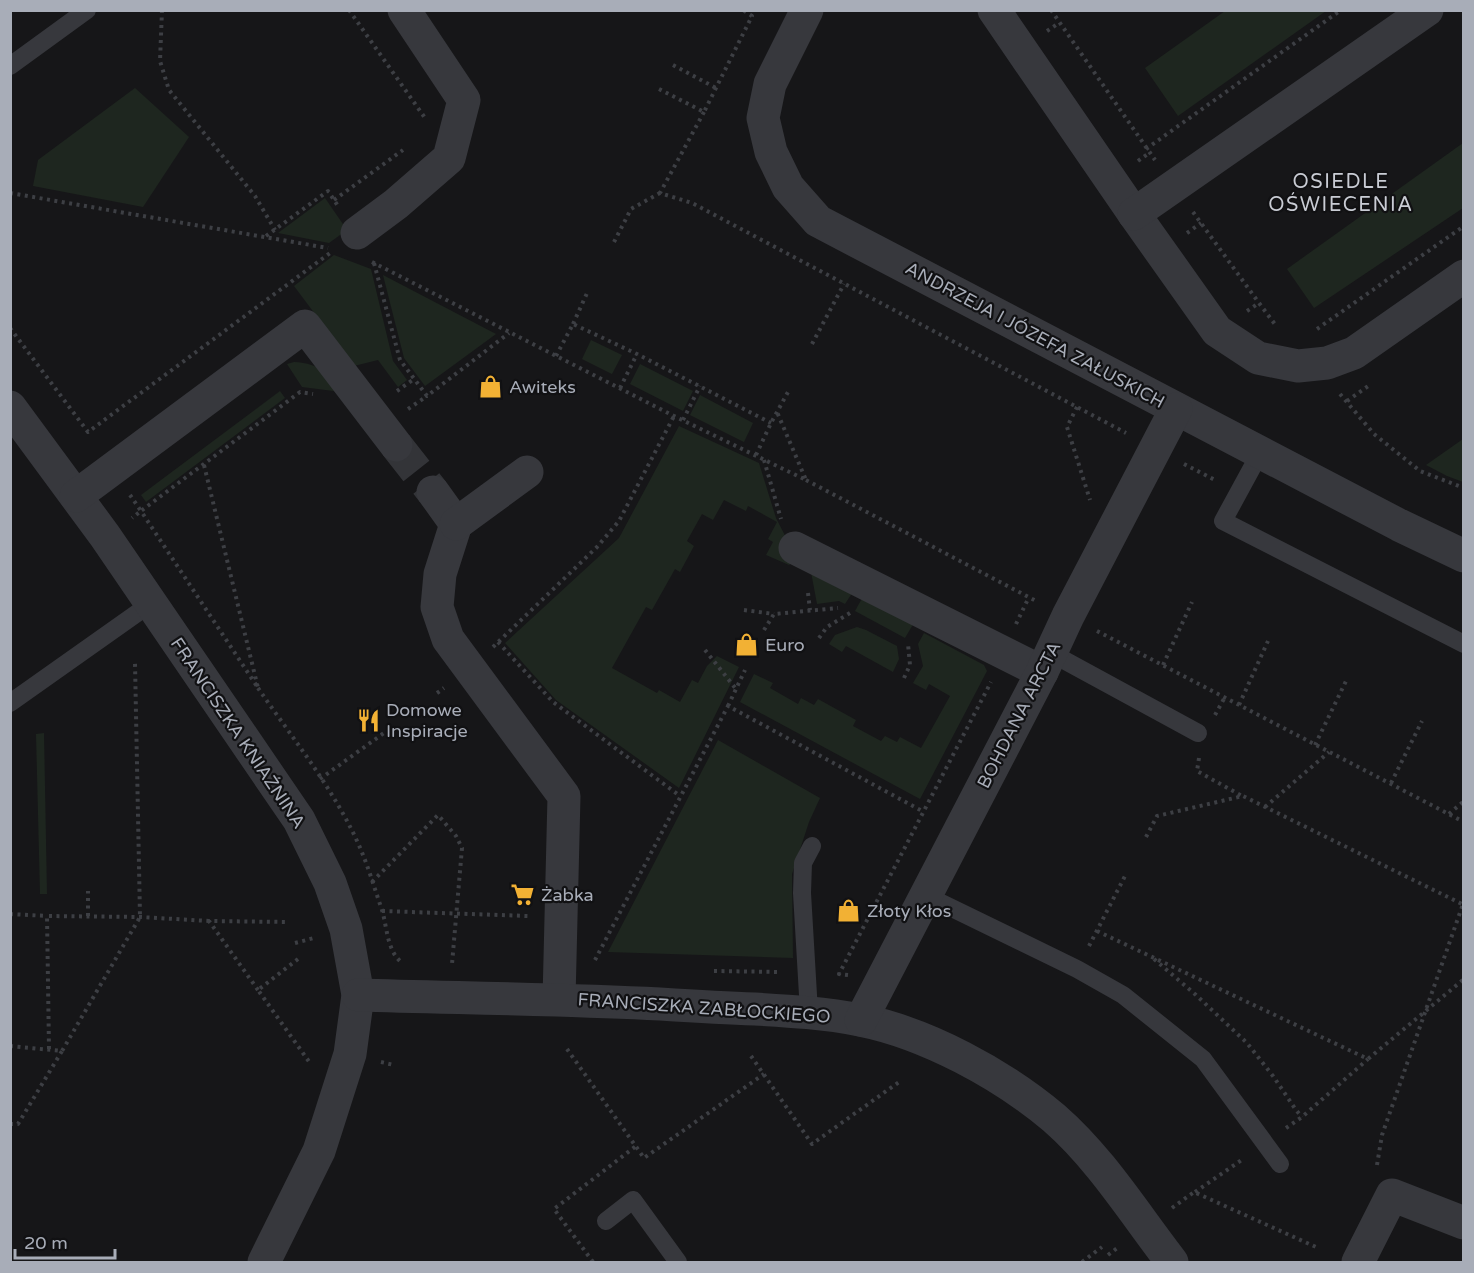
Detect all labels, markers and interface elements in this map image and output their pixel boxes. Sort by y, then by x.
district label: OSIEDLE OŚWIECENIA [1268,170,1414,217]
street label: ANDRZEJA I JÓZEFA ZAŁUSKICH [902,257,1168,413]
shop icon: Awiteks [478,374,504,400]
place label: Awiteks [509,376,576,398]
shop icon: Euro [734,632,760,658]
street label: FRANCISZKA KNIAŹNINA [166,633,310,833]
place label: Euro [765,634,805,656]
street label: BOHDANA ARCTA [972,638,1066,792]
place label: Domowe Inspiracje [386,699,468,742]
restaurant icon: Domowe Inspiracje [355,707,381,733]
supermarket icon: Żabka [510,882,536,908]
place label: Żabka [541,884,594,906]
shop icon: Złoty Kłos [836,898,862,924]
place label: Złoty Kłos [867,900,951,922]
street label: FRANCISZKA ZABŁOCKIEGO [577,988,831,1028]
scale bar [15,1222,116,1260]
text: 20 m [24,1232,68,1254]

